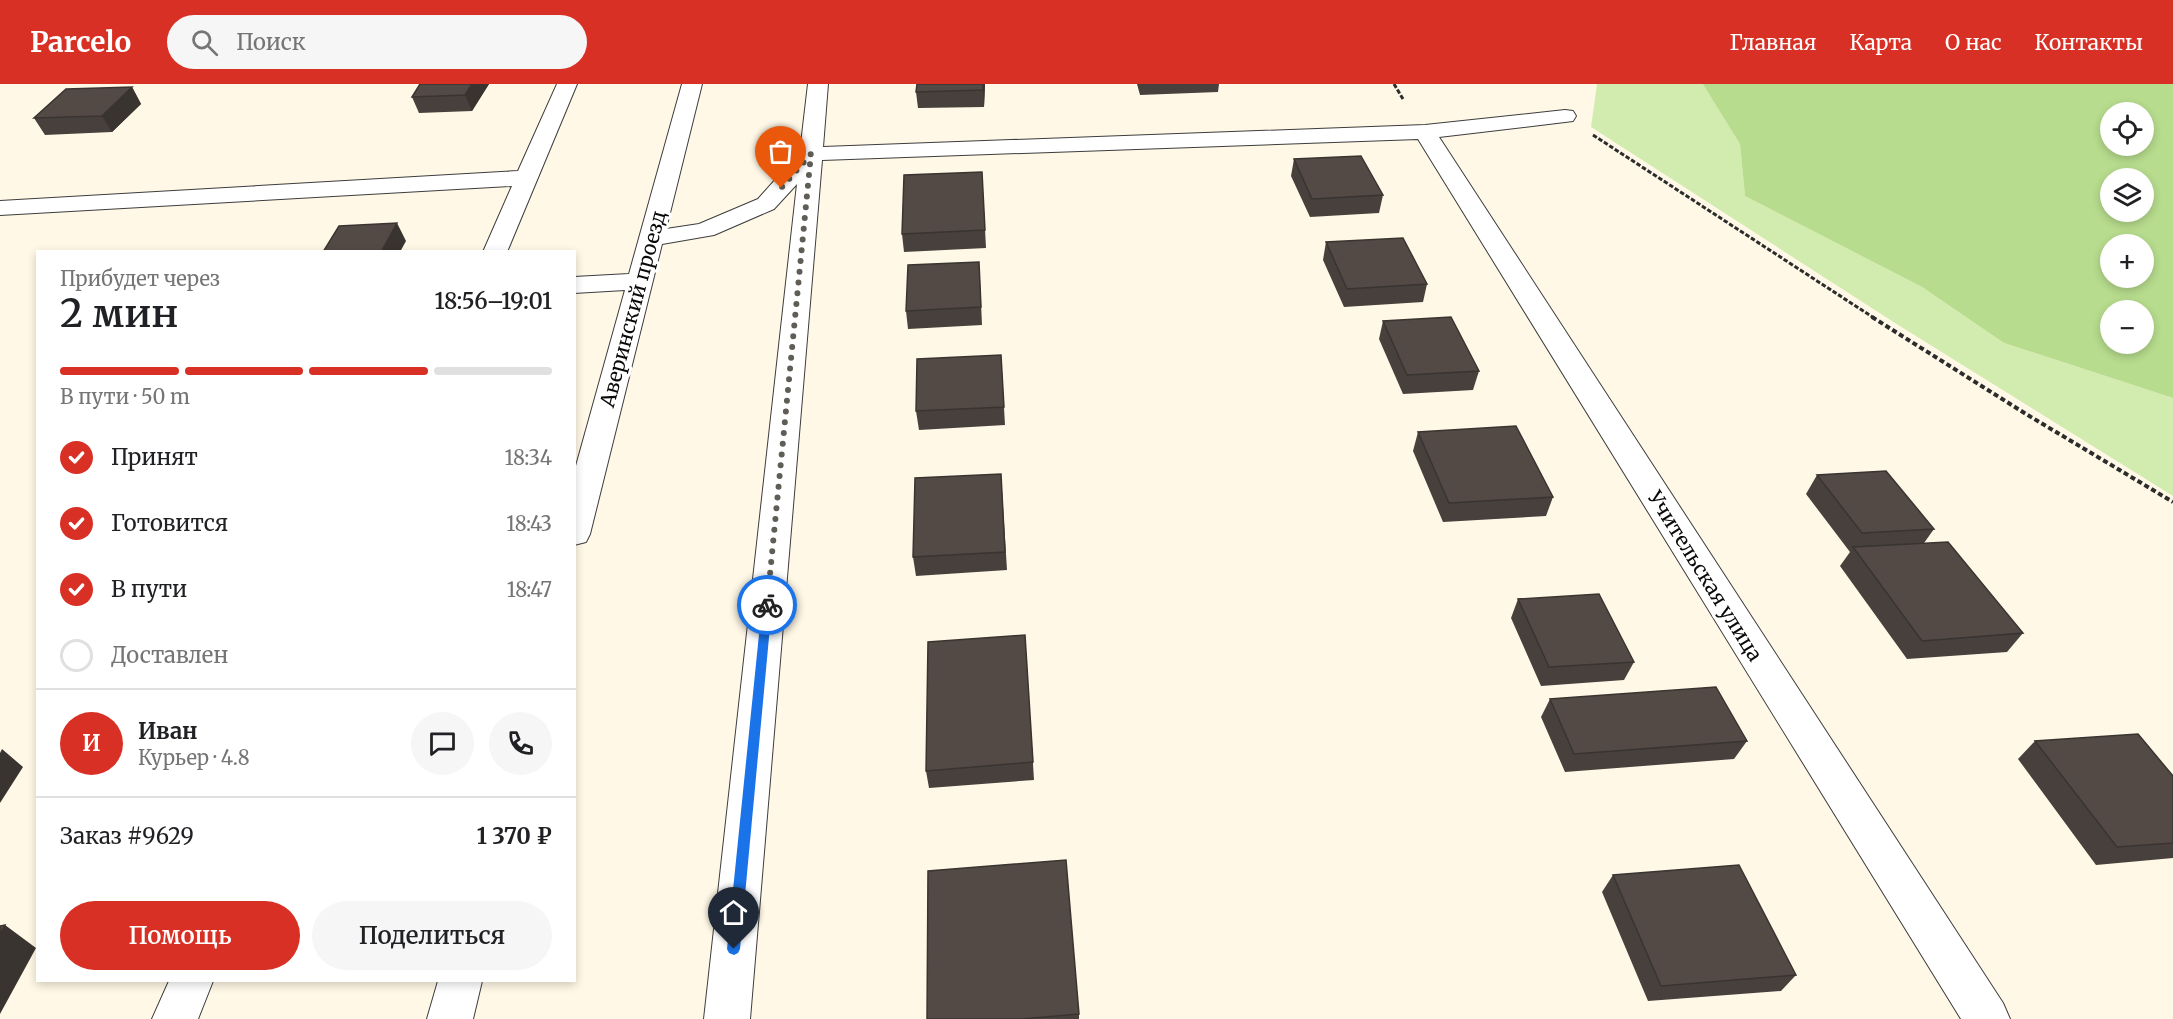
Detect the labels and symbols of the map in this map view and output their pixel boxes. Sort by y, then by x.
pin [755,126,806,188]
street label: Аверинский проезд [594,208,671,411]
street label: Учительская улица [1642,485,1768,666]
courier [737,575,797,635]
pin [708,887,759,949]

